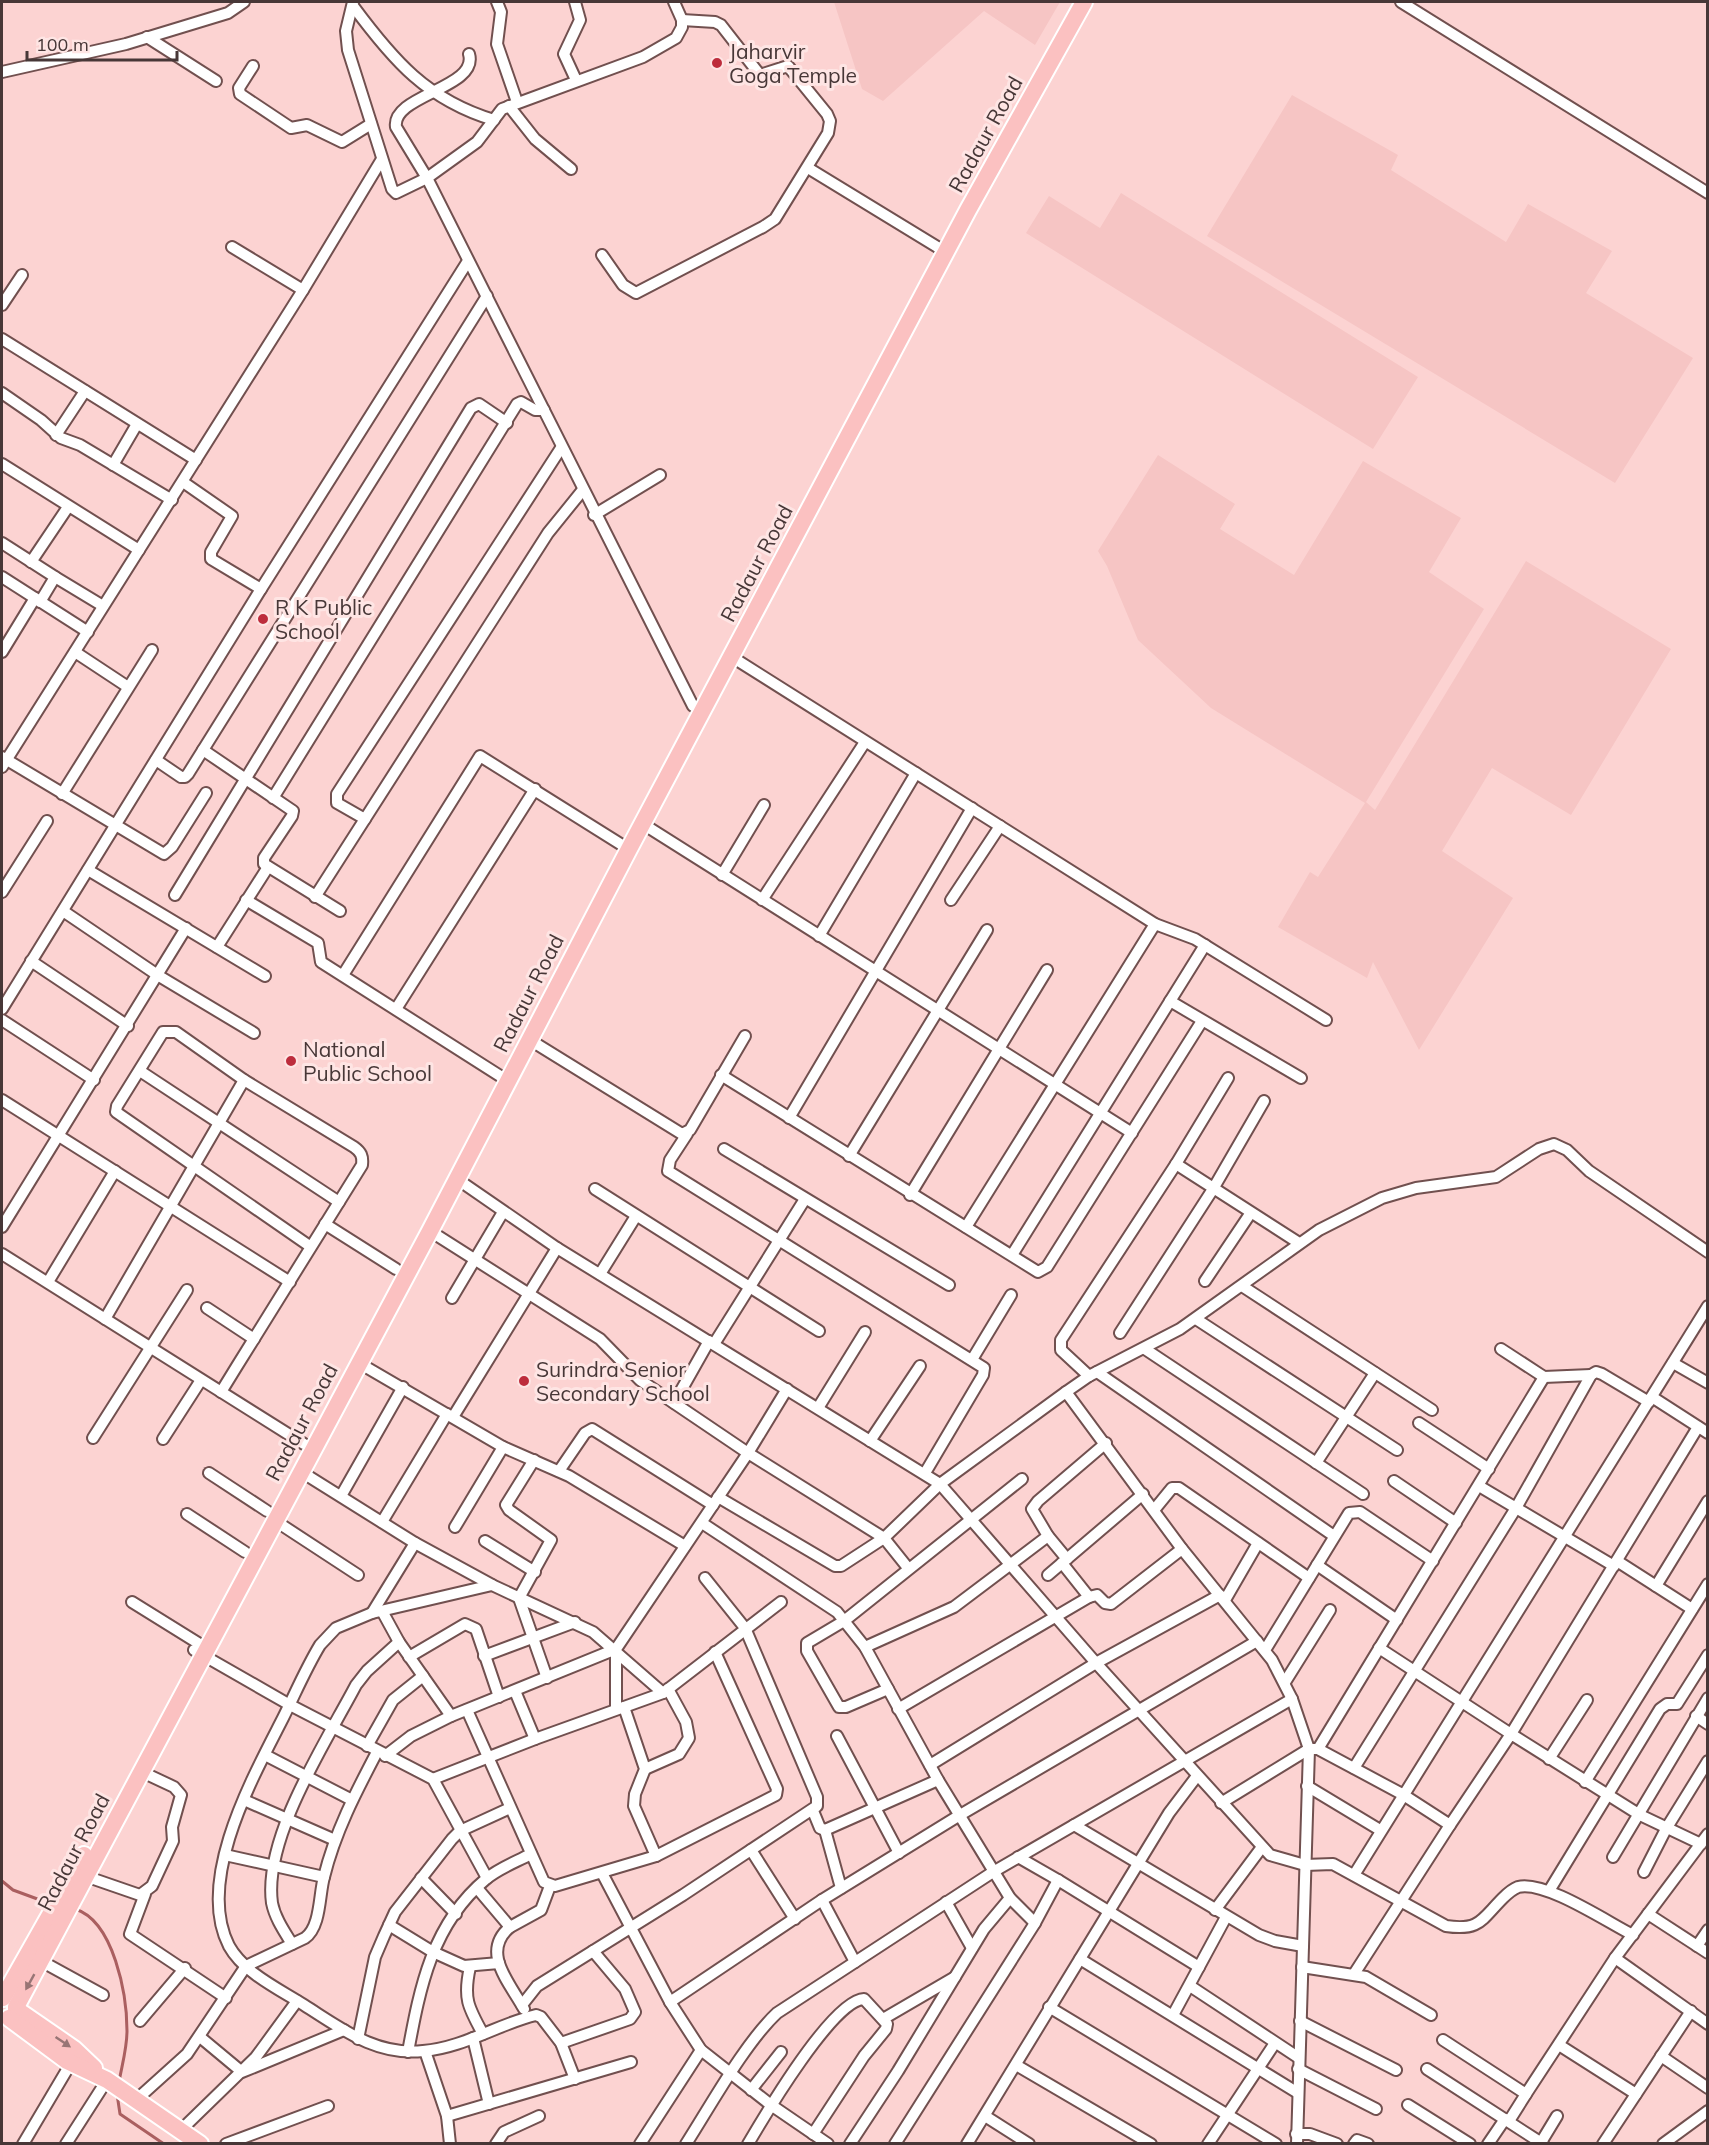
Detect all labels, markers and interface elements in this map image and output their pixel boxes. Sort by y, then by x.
scale bar [27,24,177,62]
text: 100 m [36,33,89,56]
place label: Jaharvir Goga Temple [729,38,857,88]
marker: Jaharvir Goga Temple [710,56,724,70]
street label: Radaur Road [942,71,1028,197]
street label: Radaur Road [714,500,798,626]
place label: R K Public School [275,594,372,644]
marker: R K Public School [256,612,270,626]
street label: Radaur Road [487,930,569,1056]
place label: National Public School [303,1036,432,1086]
marker: National Public School [284,1054,298,1068]
place label: Surindra Senior Secondary School [536,1356,710,1406]
street label: Radaur Road [259,1359,343,1485]
marker: Surindra Senior Secondary School [517,1374,531,1388]
street label: Radaur Road [31,1789,115,1915]
one-way arrow [25,1973,35,1990]
one-way arrow [55,2036,71,2048]

